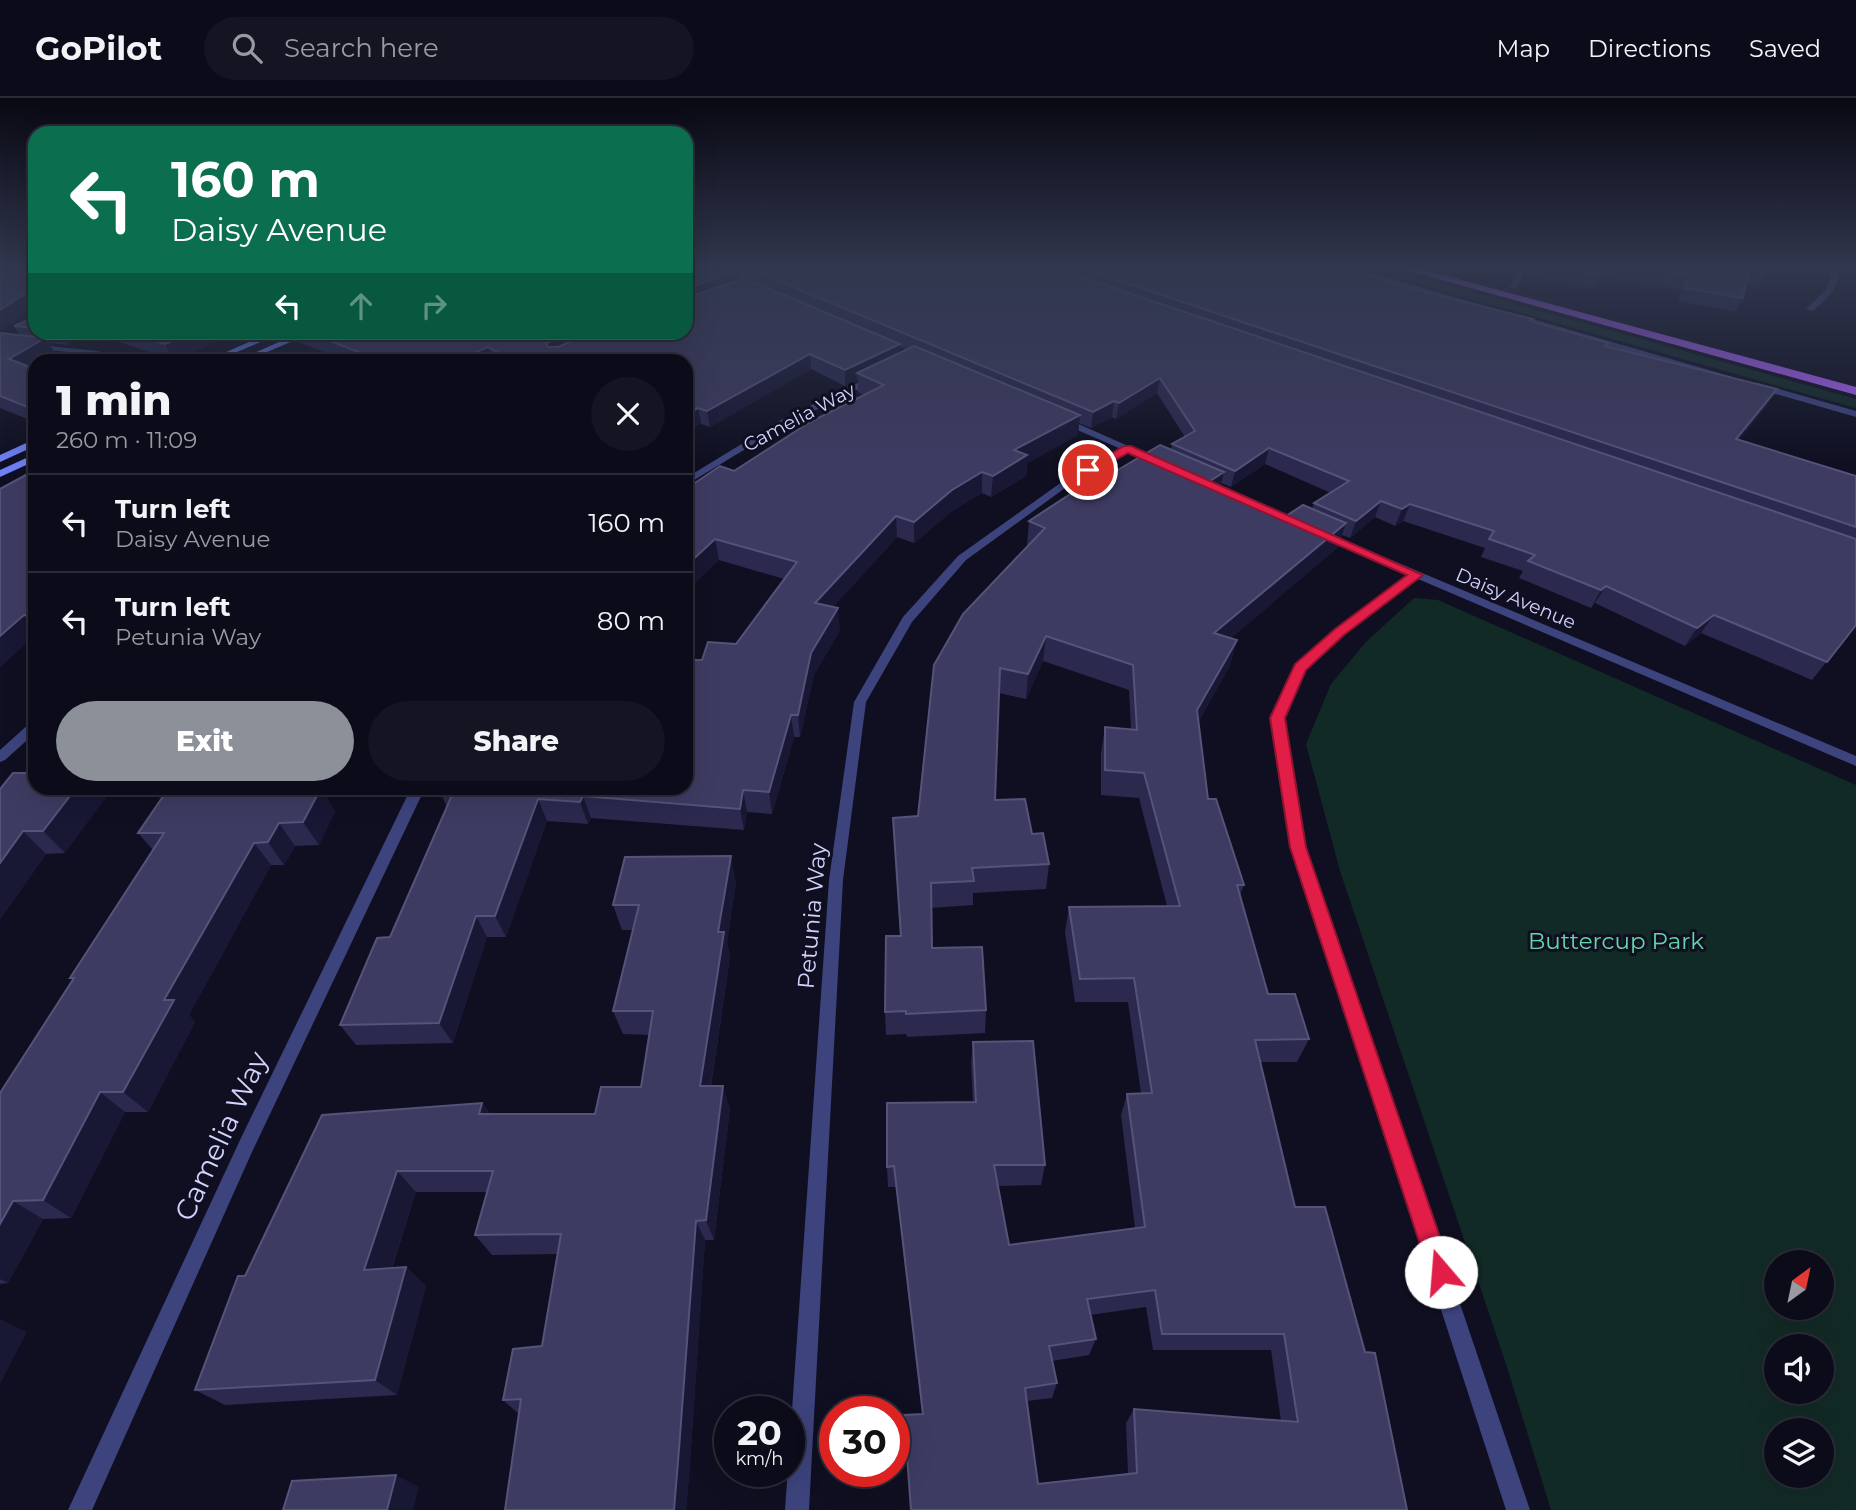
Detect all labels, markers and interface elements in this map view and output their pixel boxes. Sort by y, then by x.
search box [204,17,694,80]
text: GoPilot [35,28,162,68]
icon: search [228,29,266,67]
text: Search here [284,32,439,64]
text: Map [1497,34,1550,63]
text: Directions [1588,34,1711,63]
text: Saved [1749,34,1821,63]
text: 160 m [171,150,320,209]
icon: left [56,154,147,245]
text: Daisy Avenue [171,210,387,249]
icon: left [269,287,307,325]
icon: ahead [342,287,380,325]
icon: right [415,287,453,325]
text: 1 min [56,374,172,426]
button: close [591,377,665,451]
street label: Camelia Way [739,378,860,457]
text: 260 m · 11:09 [56,426,197,454]
pin [1058,440,1118,500]
icon: arrive [1069,451,1107,489]
text: Turn left [115,493,231,525]
icon: left [56,504,94,542]
text: 160 m [588,507,665,539]
text: Daisy Avenue [115,525,270,553]
street label: Daisy Avenue [1452,563,1579,634]
text: Turn left [115,591,231,623]
icon: left [56,602,94,640]
text: 80 m [597,605,665,637]
text: Petunia Way [115,623,261,651]
button: Exit [56,701,354,781]
button: Share [368,701,665,781]
street label: Petunia Way [792,841,832,990]
park label: Buttercup Park [1528,927,1704,955]
street label: Camelia Way [167,1045,275,1226]
position arrow [1404,1235,1478,1309]
north arrow [1764,1250,1834,1320]
map controls [1764,1250,1834,1488]
button: sound [1764,1334,1834,1404]
speed limit sign: 30 [819,1396,910,1487]
text: 20 [737,1411,782,1454]
button: layers [1764,1418,1834,1488]
text: km/h [735,1448,784,1470]

